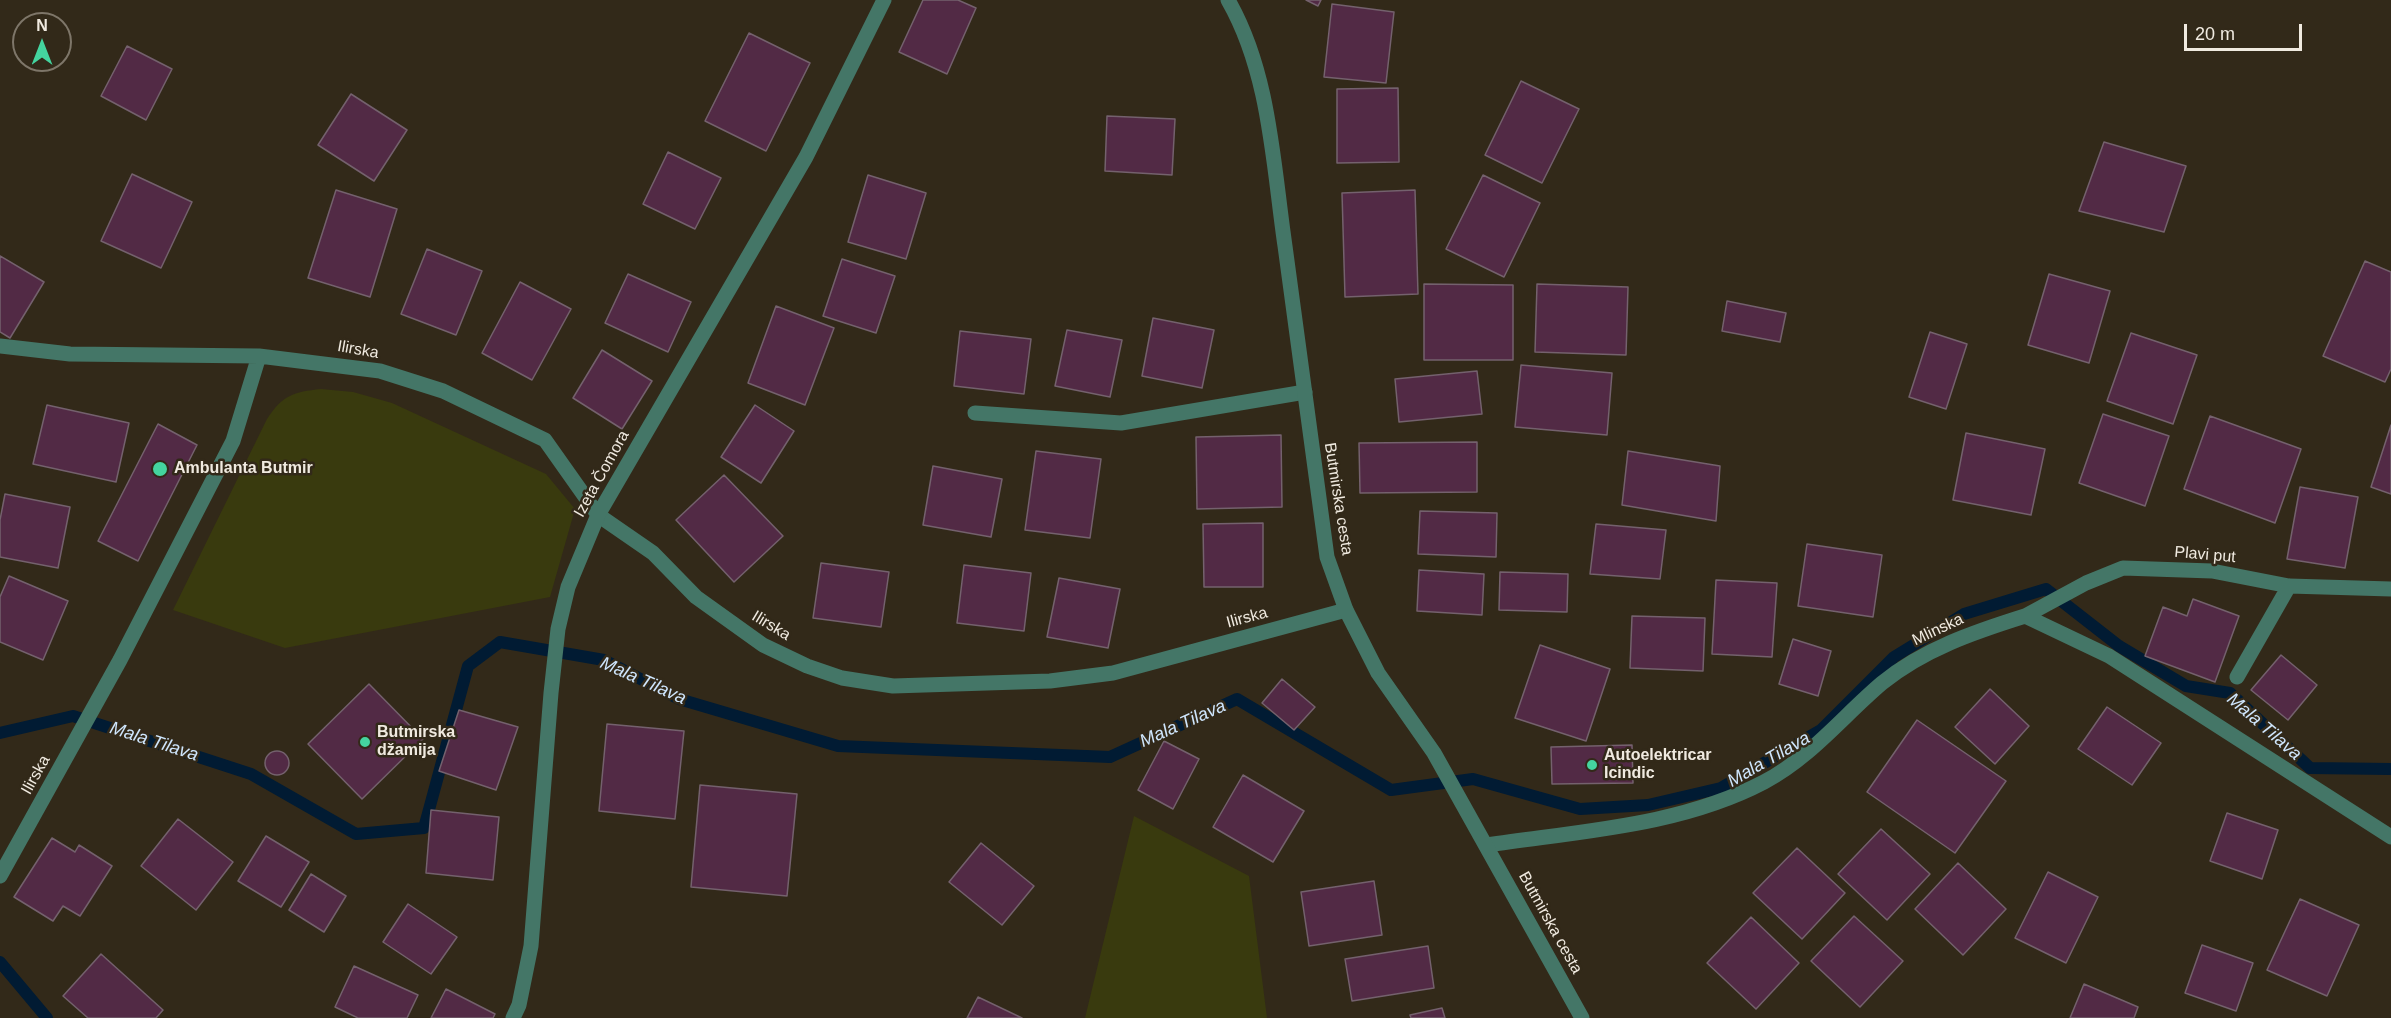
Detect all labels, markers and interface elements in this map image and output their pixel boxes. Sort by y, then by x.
north arrow [12,12,72,72]
scale bar [2187,12,2306,50]
text: N [36,17,48,34]
text: 20 m [2195,24,2235,44]
street label: Ilirska [336,337,380,363]
street label: Izeta Čomora [570,427,634,521]
street label: Butmirska cesta [1320,441,1356,557]
place label: Ambulanta Butmir [174,459,313,479]
marker: Ambulanta Butmir [151,460,169,478]
street label: Plavi put [2174,543,2236,567]
street label: Ilirska [1224,603,1270,633]
street label: Ilirska [748,607,794,645]
street label: Mlinska [1909,610,1967,650]
water label: Mala Tilava [597,652,689,710]
water label: Mala Tilava [2222,689,2306,765]
water label: Mala Tilava [1137,695,1229,753]
water label: Mala Tilava [107,718,201,766]
place label: Butmirska džamija [377,723,455,761]
water label: Mala Tilava [1724,728,1814,792]
marker: Butmirska džamija [358,735,372,749]
place label: Autoelektricar Icindic [1604,746,1712,784]
street label: Ilirska [17,752,55,798]
marker: Autoelektricar Icindic [1585,758,1599,772]
street label: Butmirska cesta [1514,869,1586,977]

